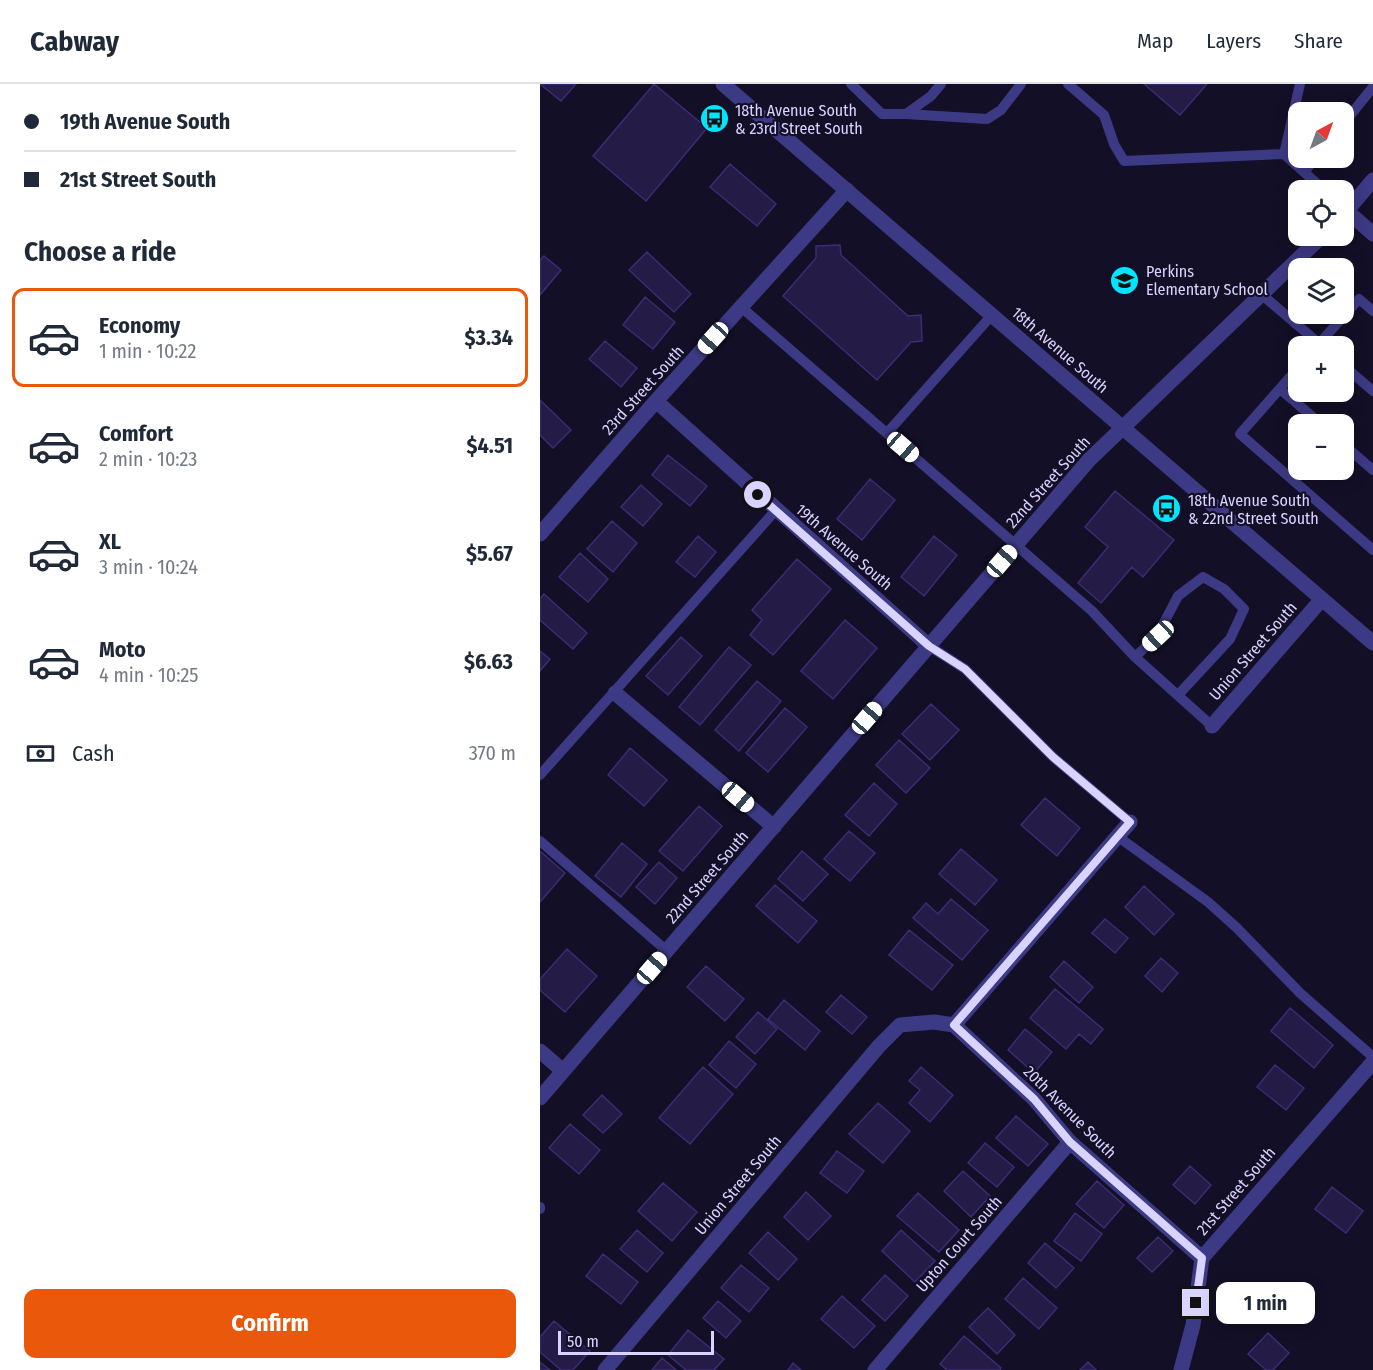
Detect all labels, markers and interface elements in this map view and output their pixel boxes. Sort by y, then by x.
text: Cabway [30,25,119,58]
text: Map [1137,28,1173,54]
text: Layers [1206,28,1261,54]
text: Share [1294,28,1343,54]
place label: 18th Avenue South & 23rd Street South [735,101,863,138]
north arrow [1288,102,1354,168]
map controls [1288,102,1354,480]
bus stop icon: 18th Avenue South & 23rd Street South [698,103,730,135]
text: 19th Avenue South [60,108,230,135]
text: 21st Street South [60,166,216,193]
button: locate [1288,180,1354,246]
text: Choose a ride [24,236,176,268]
button: layers [1288,258,1354,324]
place label: Perkins Elementary School [1146,262,1268,299]
school or university icon: Perkins Elementary School [1109,264,1141,296]
street label: 18th Avenue South [1008,303,1112,397]
icon: car [27,311,81,365]
text: Economy [99,312,180,339]
car [694,319,732,357]
text: $3.34 [465,324,513,351]
button: + [1288,336,1354,402]
text: 1 min · 10:22 [99,339,196,363]
street label: 23rd Street South [598,342,688,438]
button: − [1288,414,1354,480]
icon: car [27,419,81,473]
text: Comfort [99,420,173,447]
car [884,428,922,466]
text: $4.51 [467,432,513,459]
street label: 22nd Street South [1002,432,1094,532]
text: 2 min · 10:23 [99,447,197,471]
route start [744,481,771,508]
place label: 18th Avenue South & 22nd Street South [1188,491,1319,528]
bus stop icon: 18th Avenue South & 22nd Street South [1151,493,1183,525]
street label: 19th Avenue South [792,500,896,594]
icon: car [27,527,81,581]
text: XL [99,528,121,555]
text: $5.67 [466,540,513,567]
car [983,542,1021,580]
text: 3 min · 10:24 [99,555,198,579]
street label: Union Street South [1205,598,1301,704]
car [1139,617,1177,655]
icon: car [27,635,81,689]
text: Moto [99,636,146,663]
text: $6.63 [464,648,513,675]
text: 4 min · 10:25 [99,663,198,687]
car [848,699,886,737]
icon: cash [24,737,57,770]
text: Cash [72,740,115,767]
text: 370 m [469,741,516,765]
car [718,779,758,815]
street label: 22nd Street South [662,827,752,927]
car [633,949,671,987]
street label: 20th Avenue South [1020,1062,1120,1162]
street label: Union Street South [691,1131,785,1239]
street label: 21st Street South [1193,1143,1279,1239]
street label: Upton Court South [912,1192,1006,1296]
callout: 1 min [1217,1282,1316,1324]
button: Confirm [24,1289,516,1358]
route end [1182,1289,1209,1316]
text: 1 min [1244,1291,1287,1315]
scale bar [558,1328,714,1356]
text: 50 m [567,1332,599,1351]

